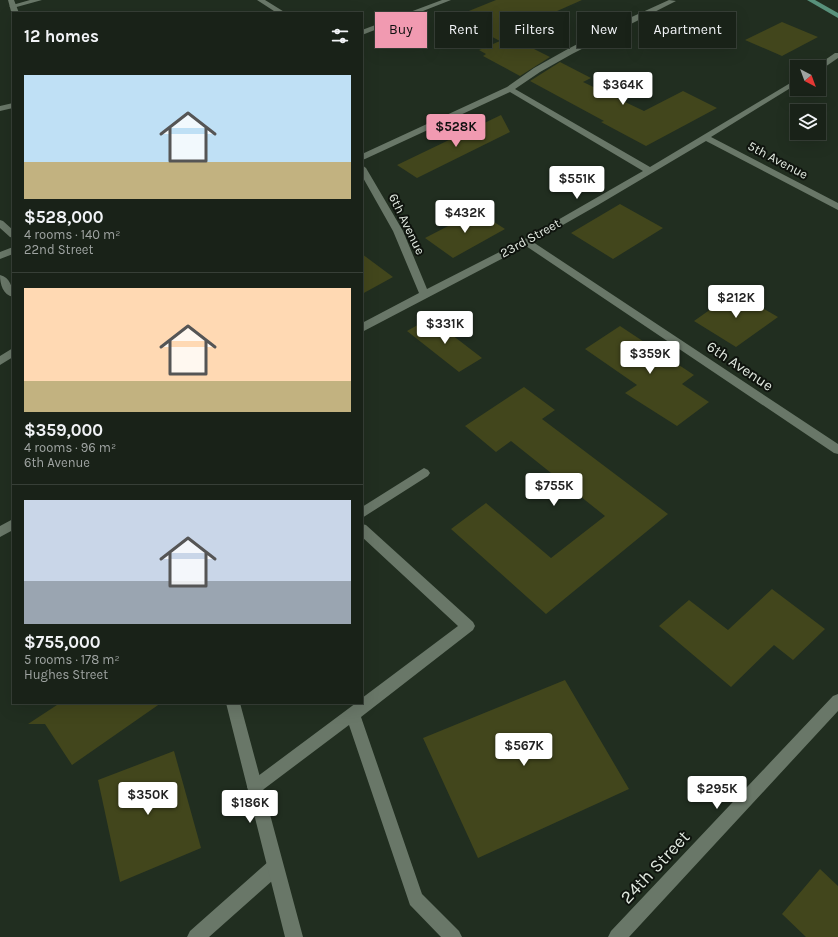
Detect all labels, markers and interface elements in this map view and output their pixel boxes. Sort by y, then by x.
chip: Buy [375,12,427,48]
chip: Rent [435,12,492,48]
chip: Filters [500,12,569,48]
chip: New [577,12,631,48]
chip: Apartment [639,12,736,48]
icon: filters [329,25,351,47]
text: 12 homes [24,26,99,46]
north arrow [790,60,826,96]
map controls [790,60,826,140]
pin: $364K [595,72,651,106]
text: $364K [602,77,644,92]
icon: home [152,101,224,173]
button: layers [790,104,826,140]
pin: $528K [428,114,484,148]
text: $528K [435,119,477,134]
street label: 5th Avenue [745,138,811,182]
pin: $551K [549,166,605,200]
text: $551K [558,171,596,186]
street label: 6th Avenue [386,191,428,257]
pin: $432K [437,200,493,234]
text: $432K [444,205,486,220]
text: $528,000 [24,207,103,227]
street label: 23rd Street [497,215,563,261]
text: 4 rooms · 140 m² [24,227,120,242]
text: 22nd Street [24,242,93,257]
pin: $212K [708,285,764,319]
text: $212K [717,290,755,305]
pin: $331K [417,311,473,345]
icon: home [152,314,224,386]
text: $331K [426,316,464,331]
street label: 6th Avenue [703,337,777,395]
pin: $359K [622,341,678,375]
text: $359K [629,346,671,361]
text: $359,000 [24,420,103,440]
text: 4 rooms · 96 m² [24,440,116,455]
text: 6th Avenue [24,455,90,470]
pin: $755K [526,473,582,507]
text: $755K [534,478,574,493]
icon: home [152,526,224,598]
text: $755,000 [24,632,101,652]
text: 5 rooms · 178 m² [24,652,120,667]
text: Hughes Street [24,667,108,682]
pin: $567K [496,733,552,767]
text: $567K [504,738,544,753]
pin: $295K [689,776,745,810]
text: $295K [697,781,737,796]
pin: $350K [120,782,176,816]
text: $350K [127,787,169,802]
pin: $186K [222,790,278,824]
text: $186K [231,795,269,810]
street label: 24th Street [616,826,695,908]

